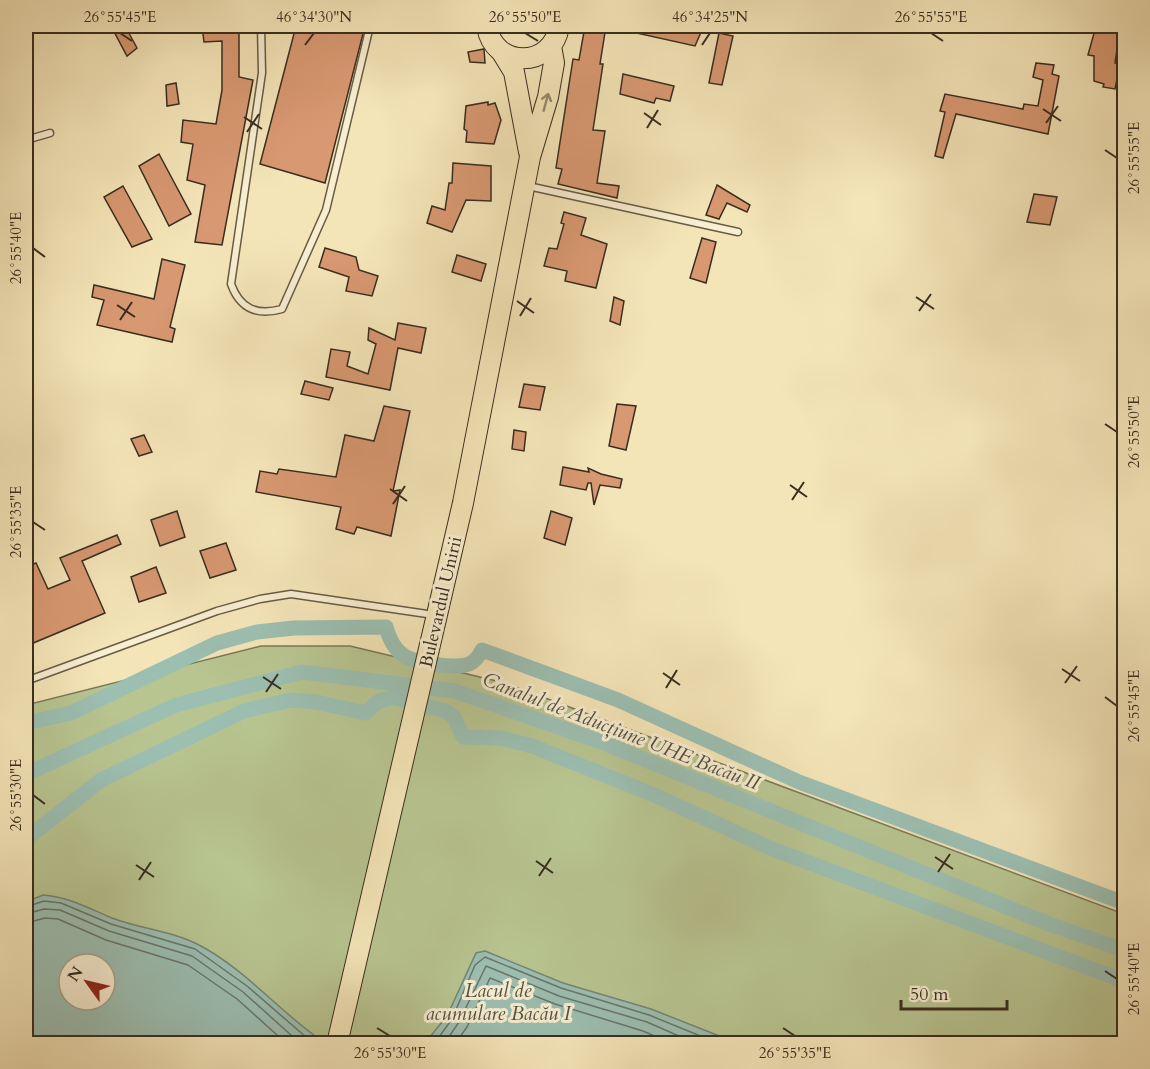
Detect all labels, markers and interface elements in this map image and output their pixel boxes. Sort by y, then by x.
text: 26°55'45"E [84,7,156,27]
text: 46°34'30"N [276,7,352,27]
text: 26°55'50"E [489,7,561,27]
text: 46°34'25"N [672,7,748,27]
text: 26°55'55"E [895,7,967,27]
one-way arrow [540,93,552,112]
text: 26°55'55"E [1124,122,1144,194]
text: 26°55'40"E [6,212,26,284]
text: 26°55'50"E [1124,396,1144,468]
text: 26°55'35"E [6,486,26,558]
street label: Bulevardul Unirii [414,534,468,670]
water label: Canalul de Aducțiune UHE Bacău II [479,666,765,797]
text: 26°55'45"E [1124,670,1144,742]
text: 26°55'30"E [6,759,26,831]
text: 26°55'40"E [1124,943,1144,1015]
north arrow [57,952,117,1012]
text: N [62,962,88,986]
scale bar [901,973,1008,1011]
water label: Lacul de acumulare Bacău I [426,977,572,1027]
text: 50 m [910,982,949,1007]
text: 26°55'30"E [354,1043,426,1063]
text: 26°55'35"E [759,1043,831,1063]

